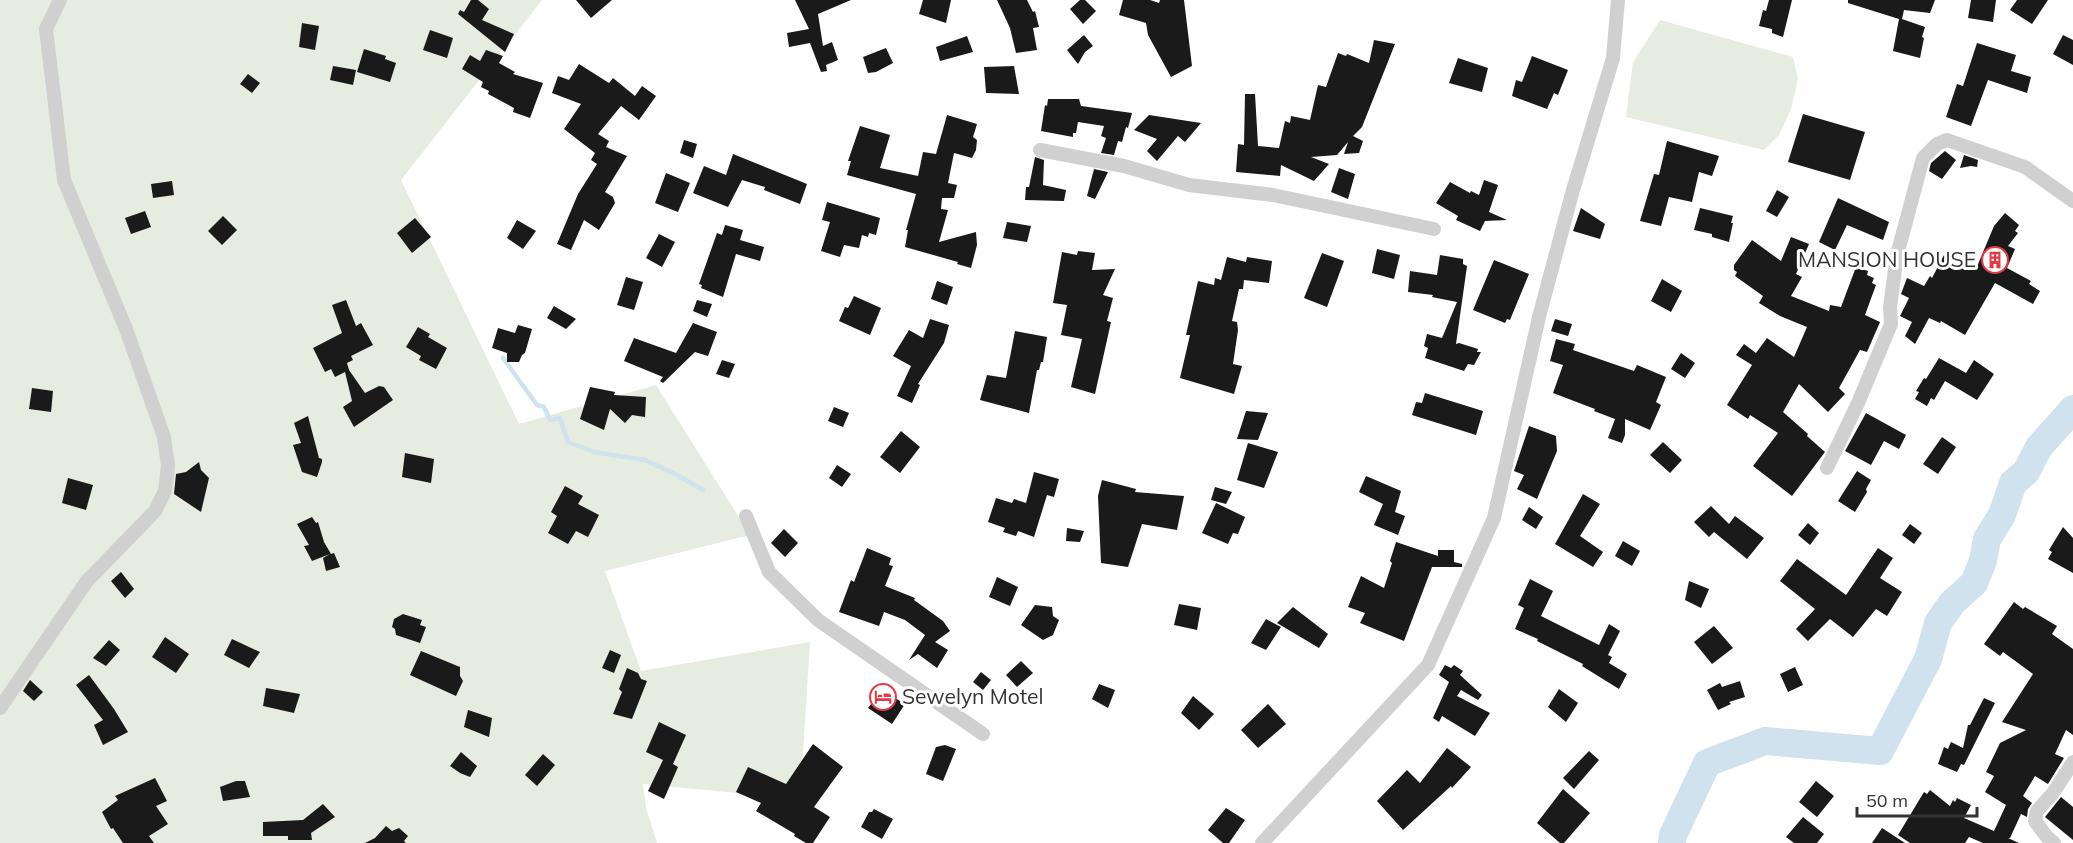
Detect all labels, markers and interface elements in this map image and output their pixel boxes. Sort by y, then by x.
building icon: MANSION HOUSE [1980,245,2010,275]
place label: MANSION HOUSE [1798,246,1976,272]
hotel icon: Sewelyn Motel [868,682,898,712]
place label: Sewelyn Motel [902,683,1043,709]
scale bar [1857,780,1977,818]
text: 50 m [1866,789,1908,812]

